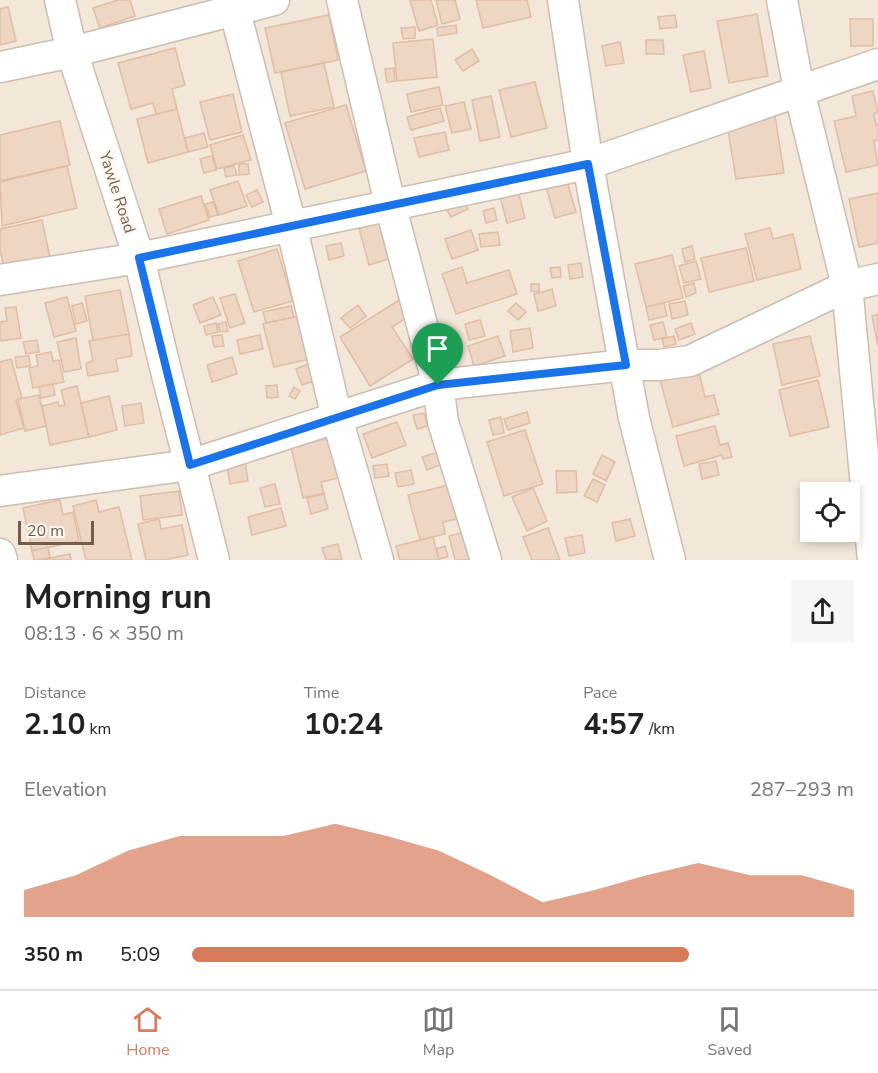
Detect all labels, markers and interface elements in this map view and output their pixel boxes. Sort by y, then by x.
street label: Yawle Road [93,148,141,236]
pin [412,323,463,385]
icon: arrive [421,332,454,365]
map controls [800,482,860,542]
button: locate [800,482,860,542]
scale bar [18,518,94,546]
text: 20 m [27,520,64,542]
text: Morning run [24,575,212,620]
button: share [791,580,854,643]
text: 08:13 · 6 × 350 m [24,620,184,647]
text: Distance [24,682,86,704]
text: Time [304,682,339,704]
text: Pace [583,682,617,704]
text: 2.10 [24,704,85,745]
text: 10:24 [304,704,383,745]
text: 4:57 [583,704,645,745]
text: km [85,718,111,740]
text: /km [645,718,675,740]
text: Elevation [24,776,107,803]
text: 287–293 m [750,776,854,803]
text: 350 m [24,941,83,968]
text: 5:09 [120,941,161,968]
tab: Home [126,1003,170,1061]
tab: Map [422,1003,455,1061]
tab: Saved [708,1003,752,1061]

